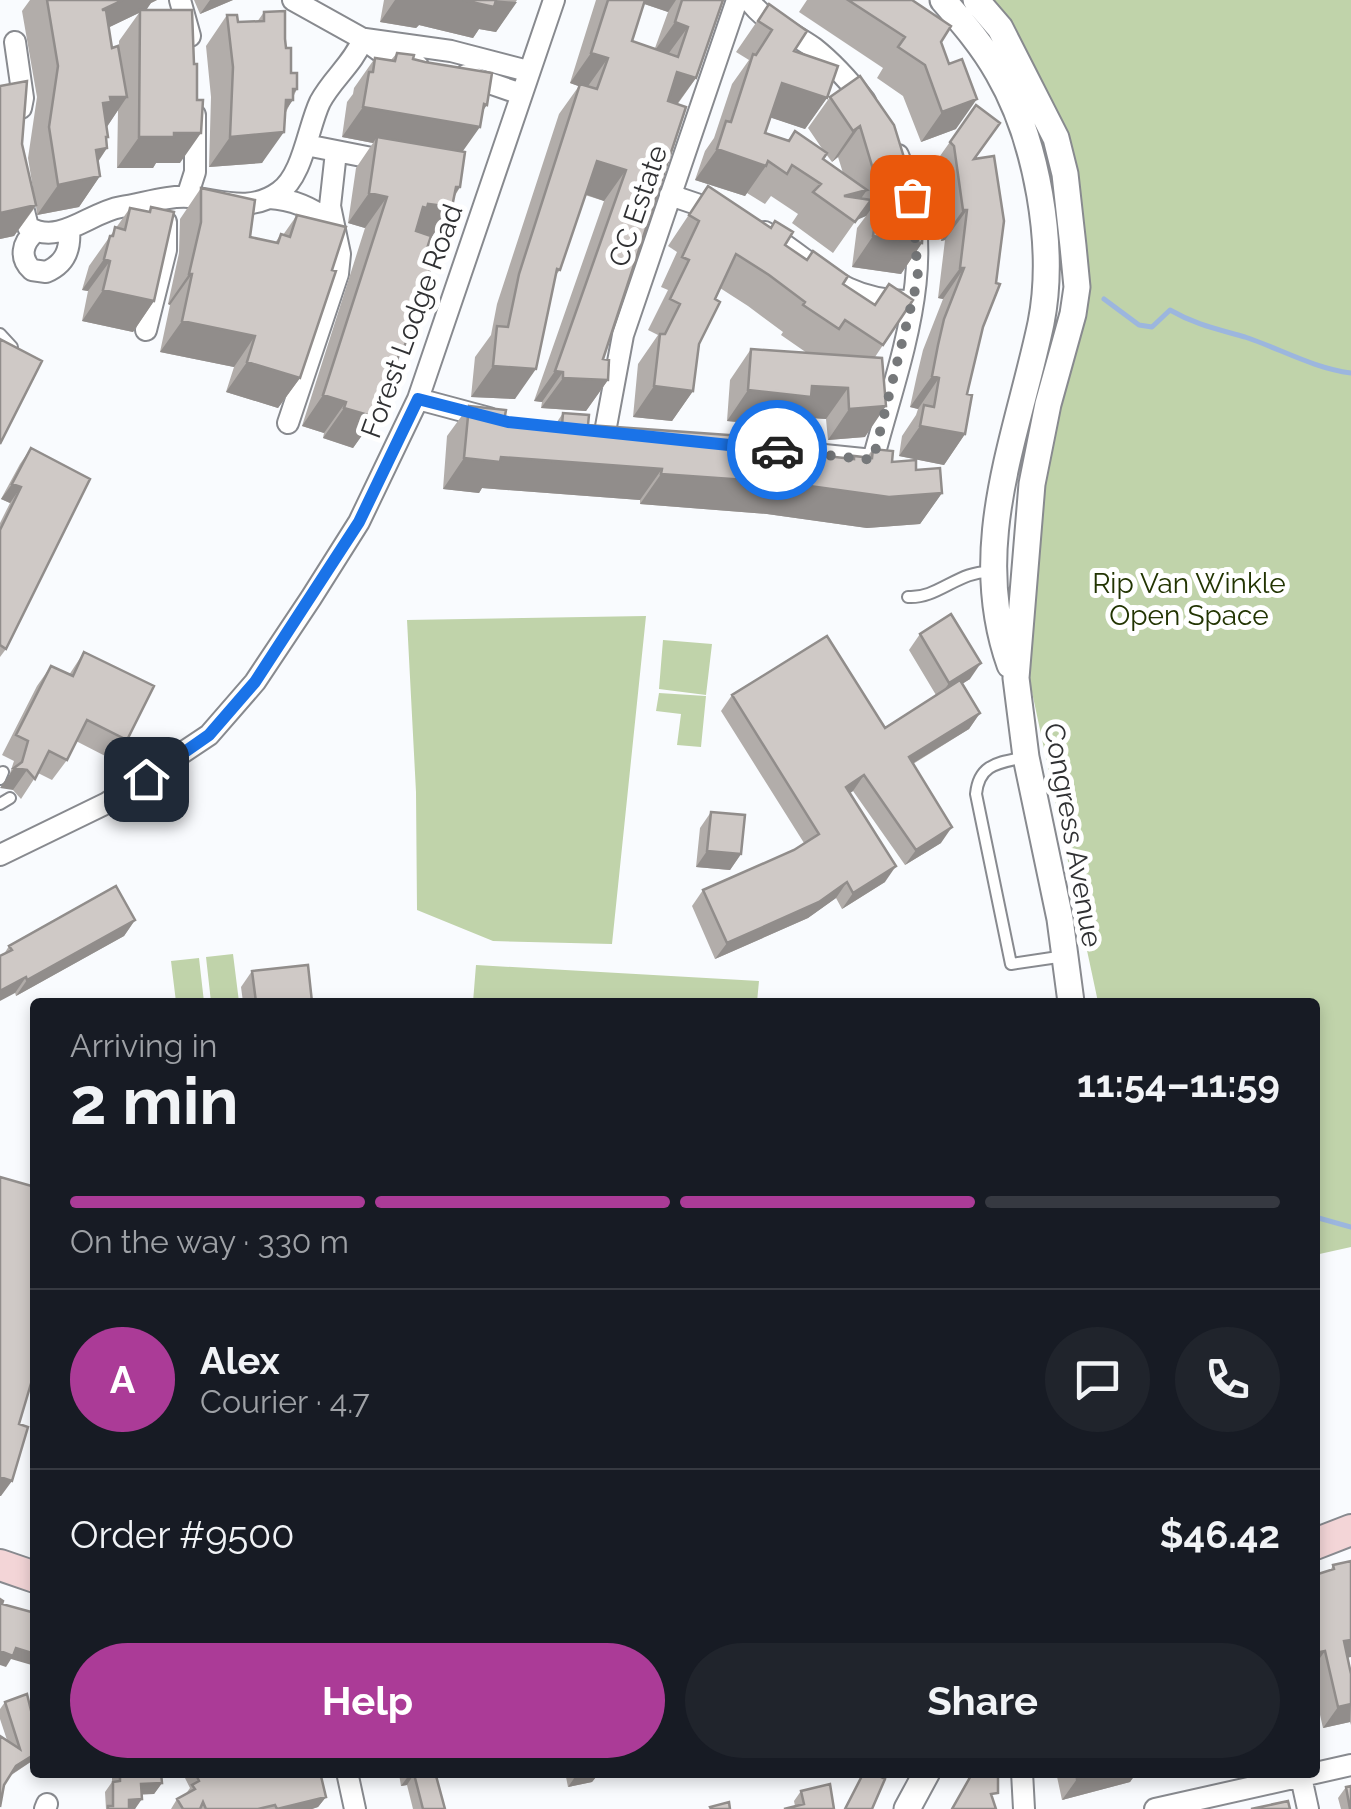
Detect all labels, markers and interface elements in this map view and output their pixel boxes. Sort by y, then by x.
street label: CC Estate [602,141,674,271]
pin [870,155,955,240]
icon: bag [885,170,940,225]
street label: Forest Lodge Road [354,200,470,442]
courier [727,400,827,500]
icon: car [750,423,805,478]
park label: Rip Van Winkle Open Space [1092,567,1286,632]
street label: Congress Avenue [1037,720,1109,950]
pin [104,737,189,822]
icon: home [119,752,174,807]
text: Arriving in [70,1027,217,1064]
text: 11:54–11:59 [1077,1061,1280,1106]
text: 2 min [70,1063,239,1139]
text: On the way · 330 m [70,1223,349,1260]
button: chat [1045,1327,1150,1432]
button: phone [1175,1327,1280,1432]
text: Alex [200,1338,280,1383]
text: A [110,1357,135,1402]
text: Courier · 4.7 [200,1383,370,1420]
text: Order #9500 [70,1512,295,1557]
text: $46.42 [1159,1512,1280,1557]
button: Help [70,1643,665,1758]
button: Share [685,1643,1280,1758]

